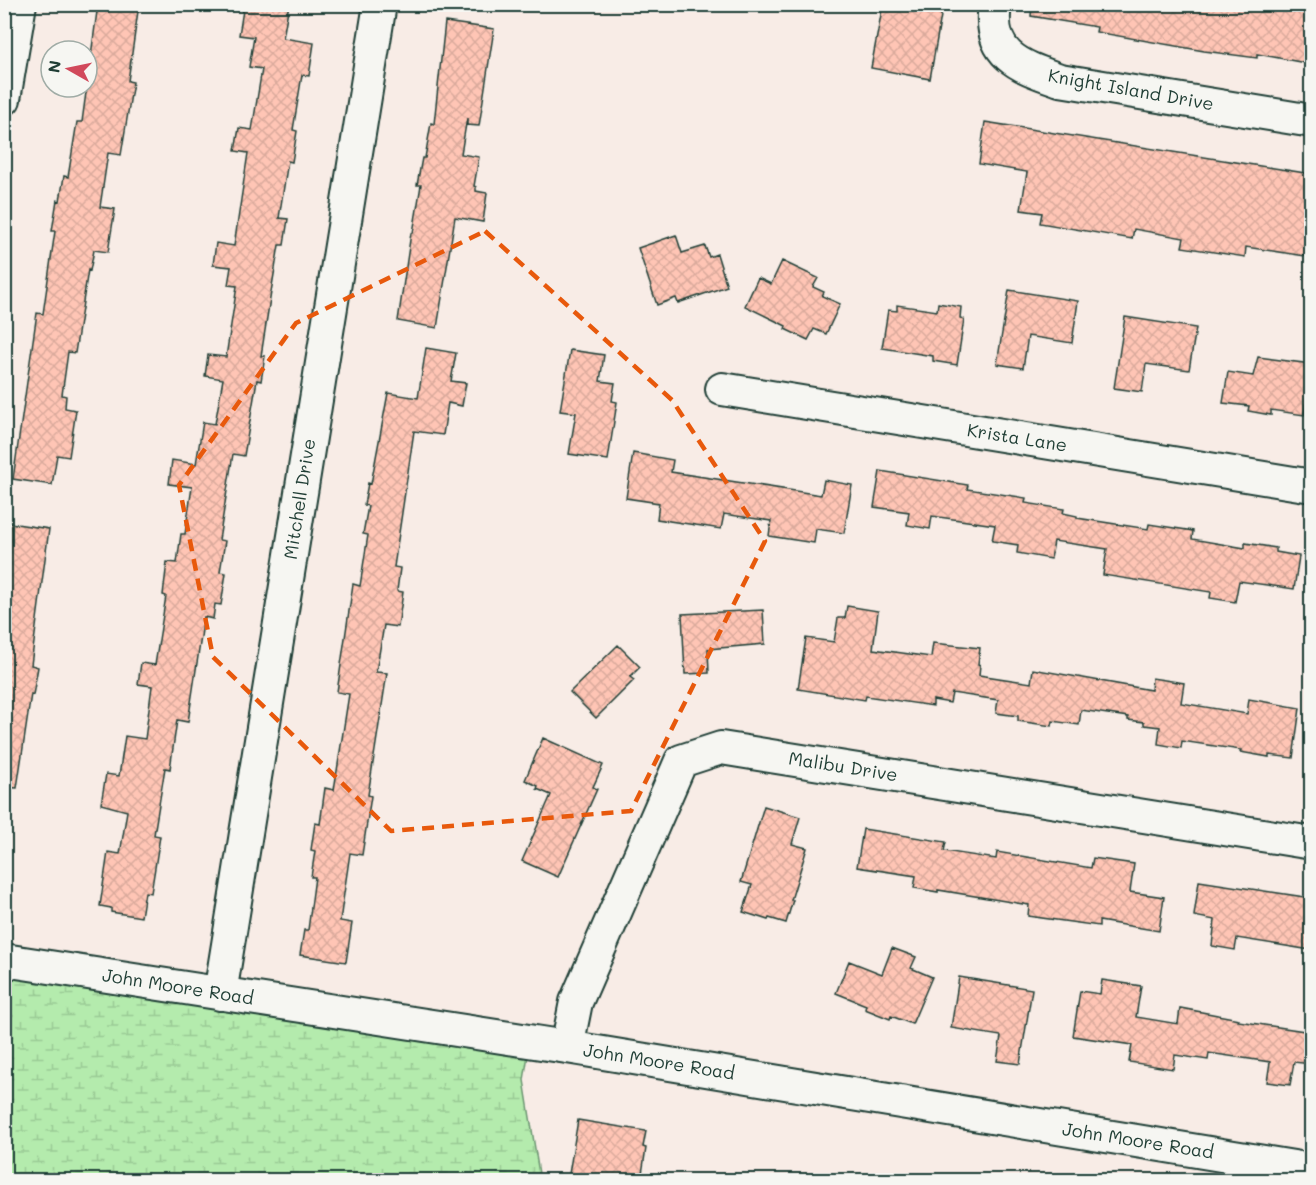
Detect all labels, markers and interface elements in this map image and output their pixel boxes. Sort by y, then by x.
north arrow [39,39,99,99]
text: N [42,59,65,74]
street label: Knight Island Drive [1046,63,1216,115]
street label: Krista Lane [965,417,1069,457]
street label: Mitchell Drive [278,437,320,561]
street label: Malibu Drive [787,746,899,786]
street label: John Moore Road [101,962,256,1010]
street label: John Moore Road [582,1037,737,1085]
street label: John Moore Road [1061,1116,1216,1164]

